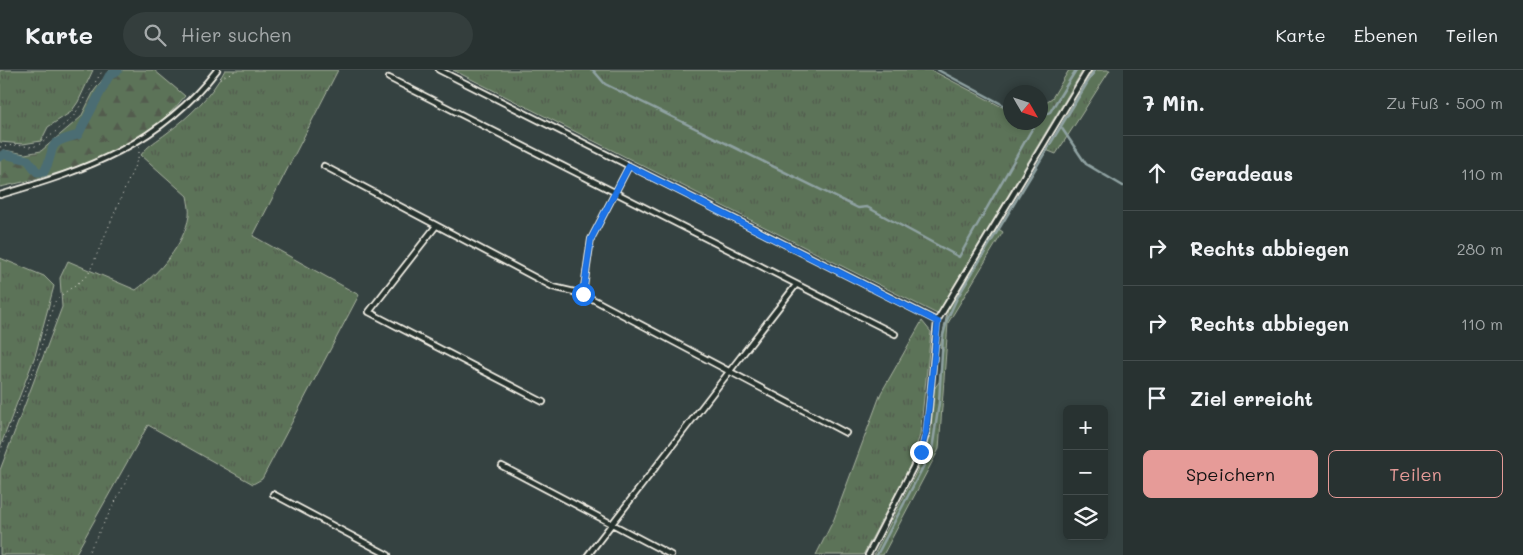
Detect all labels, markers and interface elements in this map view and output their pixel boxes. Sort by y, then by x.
search box [123,12,473,57]
text: Karte [25,19,93,50]
icon: search [141,21,169,49]
text: Hier suchen [181,22,292,47]
text: Karte [1275,23,1326,47]
text: Ebenen [1354,23,1418,47]
text: Teilen [1446,23,1498,47]
north arrow [1003,85,1048,130]
text: 7 Min. [1143,89,1205,116]
text: Zu Fuß · 500 m [1386,92,1503,113]
icon: ahead [1143,159,1171,187]
text: Geradeaus [1190,161,1293,186]
text: 110 m [1461,163,1503,184]
icon: right [1143,234,1171,262]
text: Rechts abbiegen [1190,236,1349,261]
text: 280 m [1457,238,1503,259]
route start [572,283,595,306]
icon: right [1143,309,1171,337]
text: Rechts abbiegen [1190,311,1349,336]
text: 110 m [1461,313,1503,334]
icon: arrive [1143,384,1171,412]
text: Ziel erreicht [1190,386,1313,411]
map controls [1063,405,1108,540]
button: + [1063,405,1108,450]
route end [910,441,933,464]
button: − [1063,450,1108,495]
button: Speichern [1143,450,1318,498]
button: Teilen [1328,450,1503,498]
button: layers [1063,495,1108,540]

